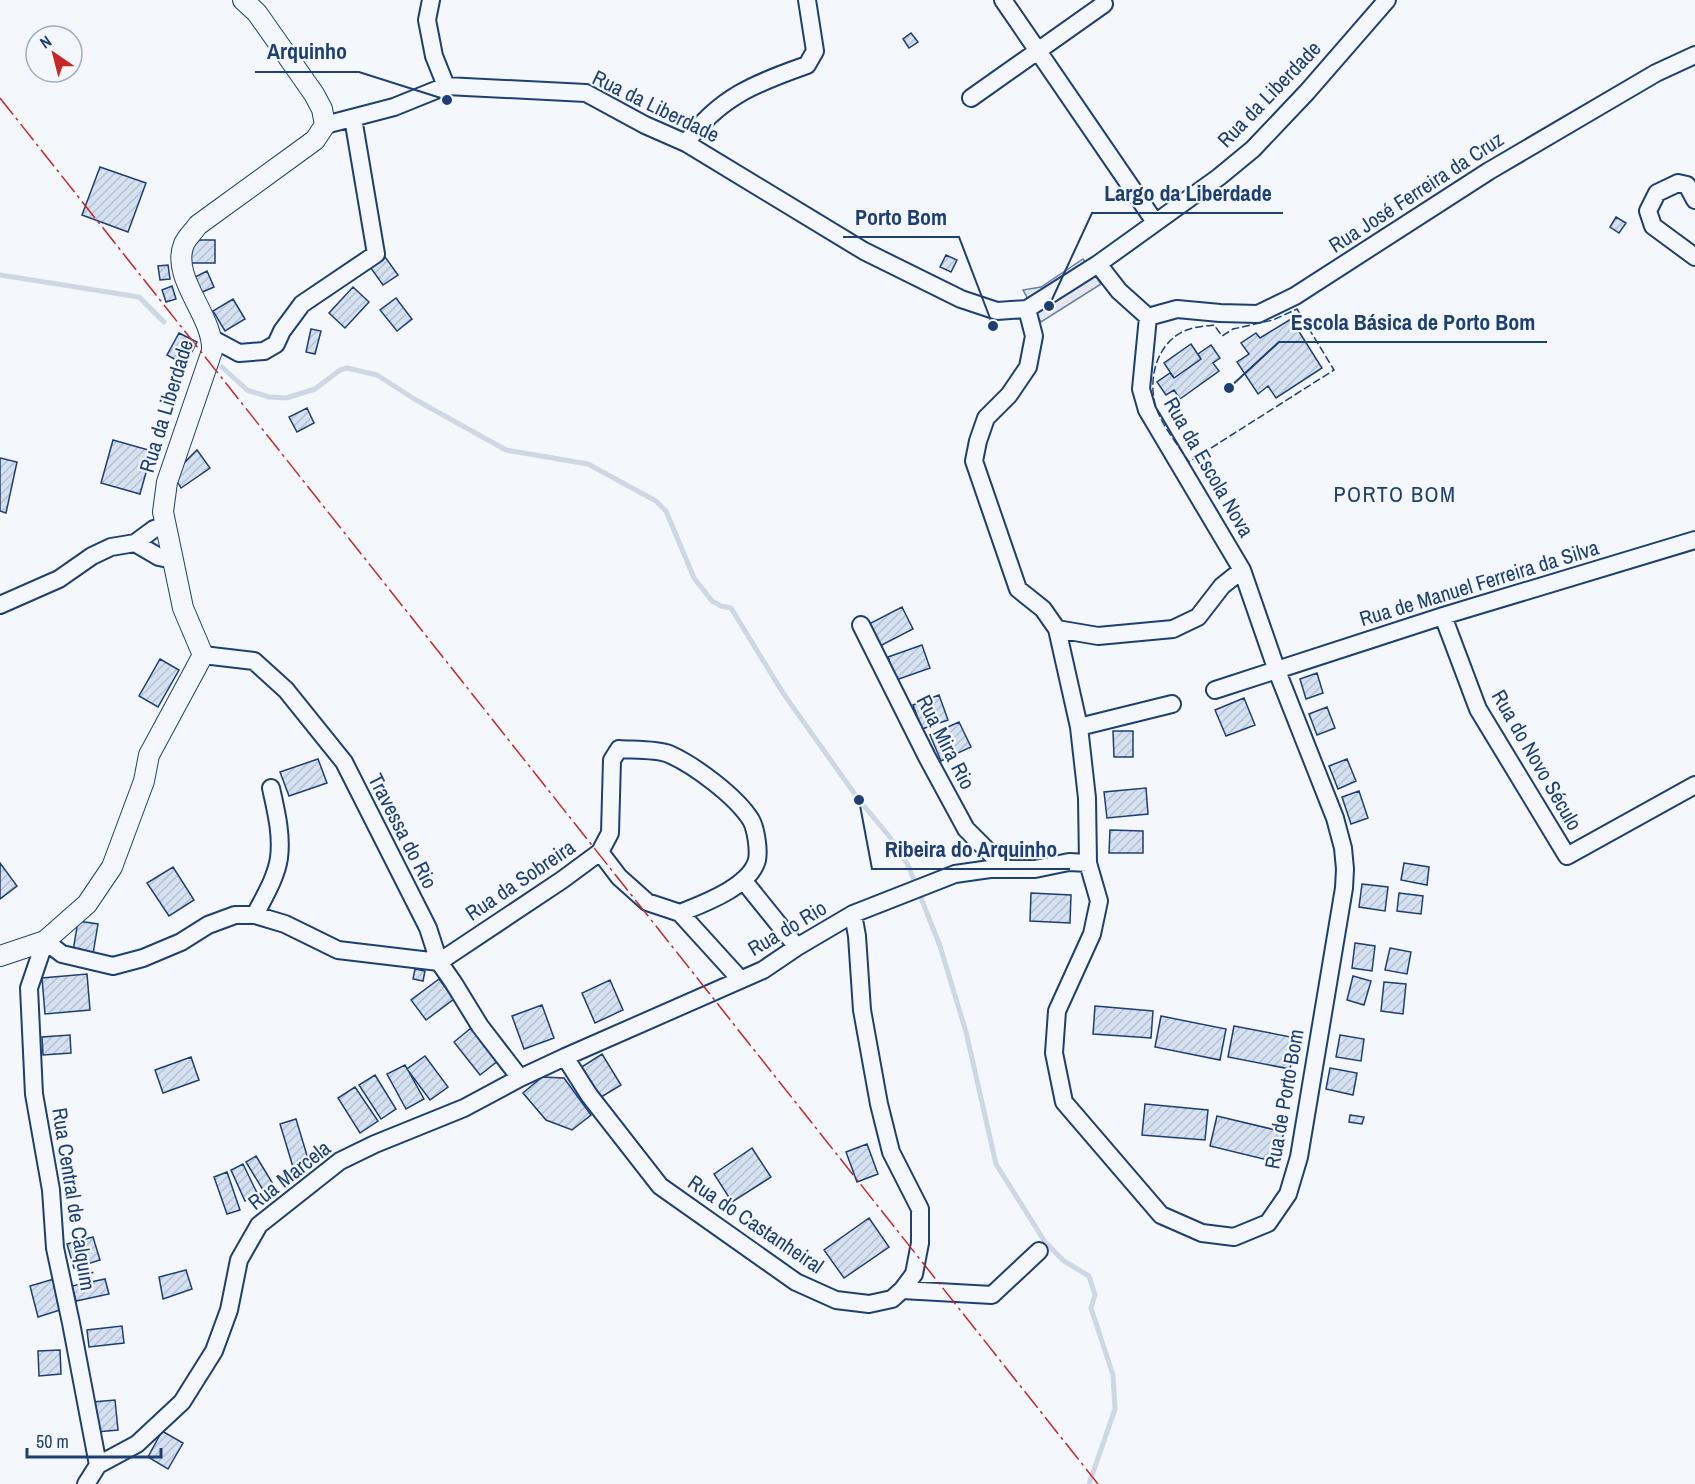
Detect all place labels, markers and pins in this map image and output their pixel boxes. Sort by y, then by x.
callout: Arquinho [255,32,359,72]
callout: Largo da Liberdade [1092,173,1283,213]
callout: Porto Bom [843,197,959,237]
callout: Escola Básica de Porto Bom [1279,302,1547,342]
callout: Ribeira do Arquinho [872,829,1070,869]

